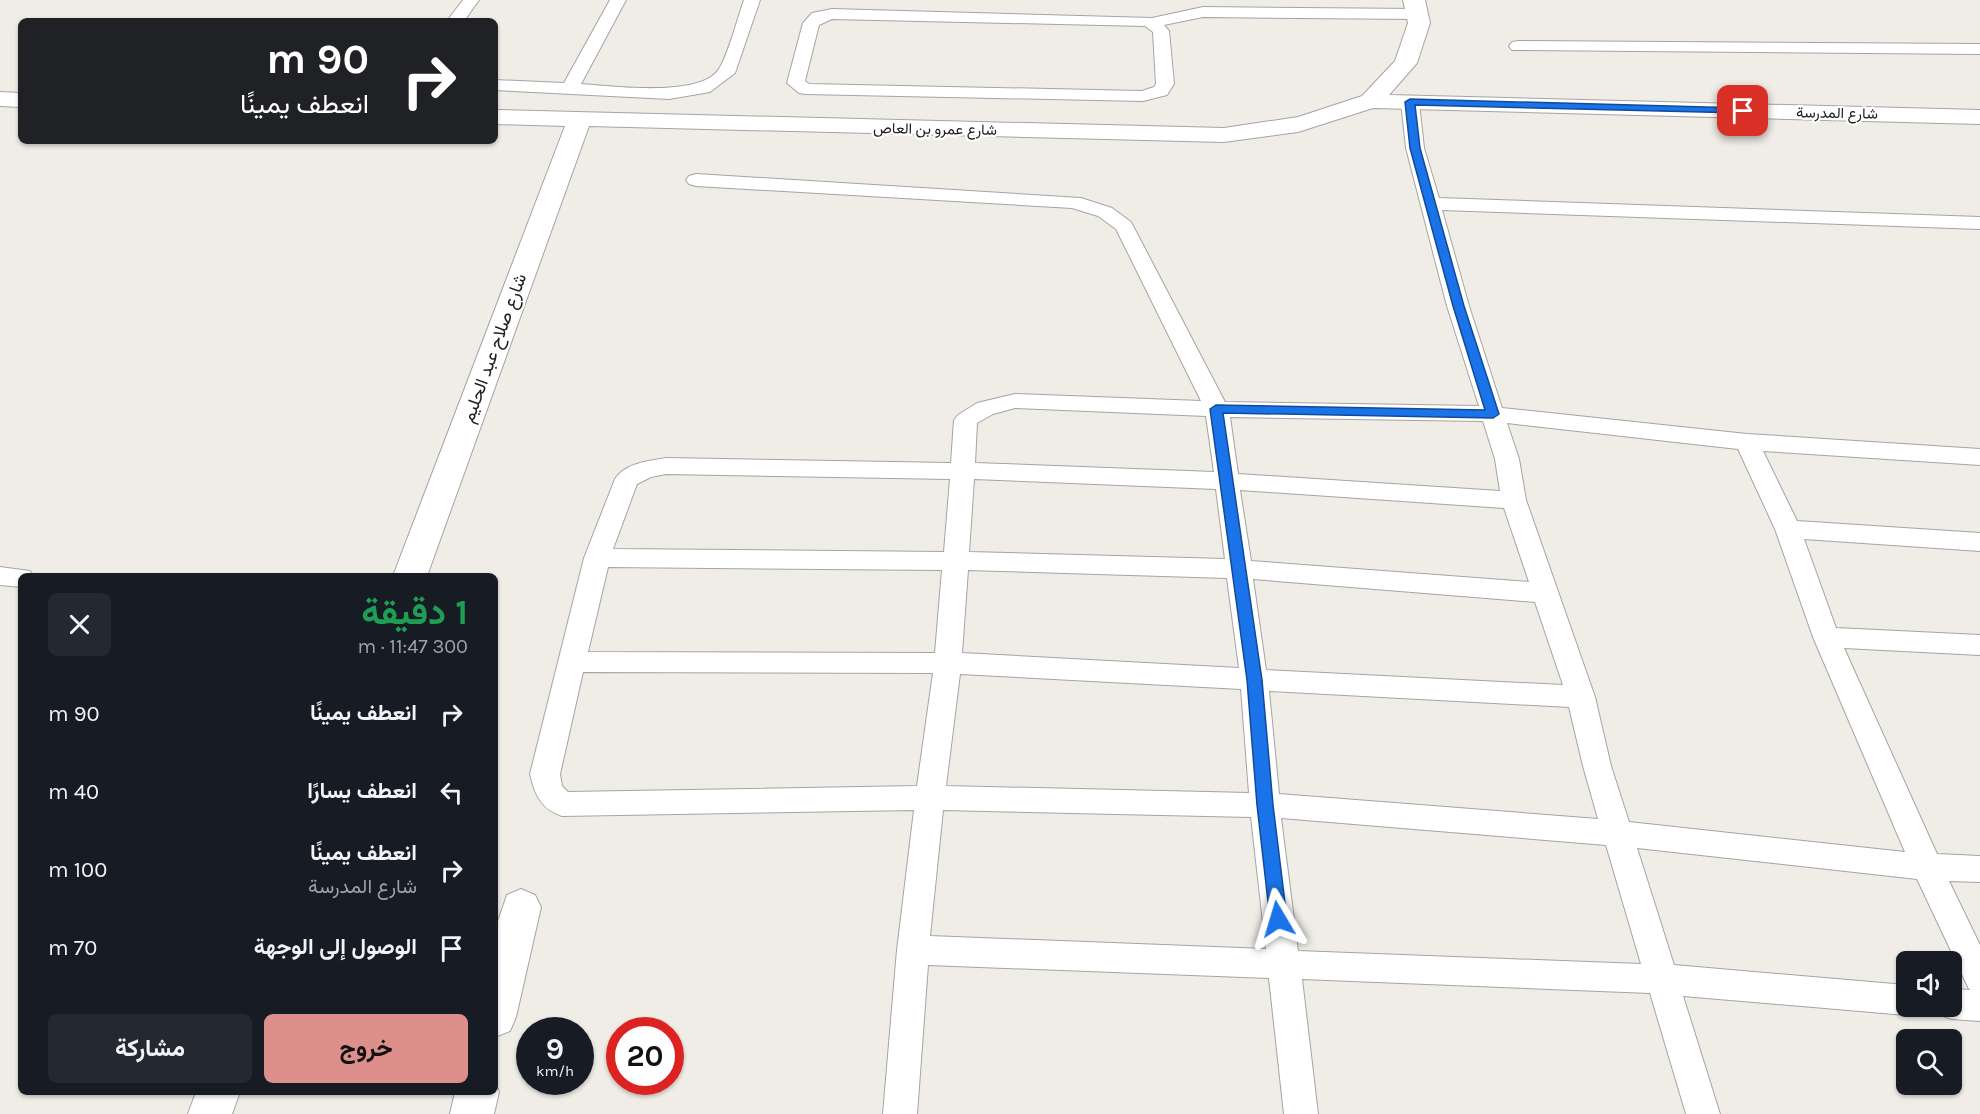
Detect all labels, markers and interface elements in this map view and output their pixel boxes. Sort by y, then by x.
text: 90 m [266,34,369,84]
icon: right [390,42,468,120]
pin [1717,85,1768,136]
text: انعطف يمينًا [240,88,369,120]
icon: arrive [1726,94,1759,127]
street label: شارع المدرسة [1796,103,1878,125]
street label: شارع عمرو بن العاص [873,119,997,141]
street label: شارع صلاح عبد الحليم [457,270,532,426]
text: 1 دقيقة [361,591,468,633]
button: close [48,593,111,656]
text: 300 m · 11:47 [358,635,468,658]
icon: right [435,698,468,731]
text: انعطف يمينًا [310,700,417,726]
text: 90 m [48,701,100,727]
icon: left [435,776,468,809]
text: انعطف يسارًا [307,778,417,804]
text: 40 m [48,779,99,805]
text: انعطف يمينًا [310,840,417,866]
icon: right [435,854,468,887]
text: 100 m [48,857,107,883]
text: شارع المدرسة [308,875,417,898]
position arrow [1246,887,1310,951]
icon: arrive [435,932,468,965]
text: الوصول إلى الوجهة [254,934,417,960]
text: 70 m [48,935,97,961]
map controls [1896,951,1962,1095]
button: sound [1896,951,1962,1017]
button: مشاركة [48,1014,252,1083]
button: خروج [264,1014,468,1083]
speed limit sign: 20 [606,1017,684,1095]
button: search [1896,1029,1962,1095]
text: 9 [546,1031,564,1067]
text: km/h [536,1062,574,1080]

